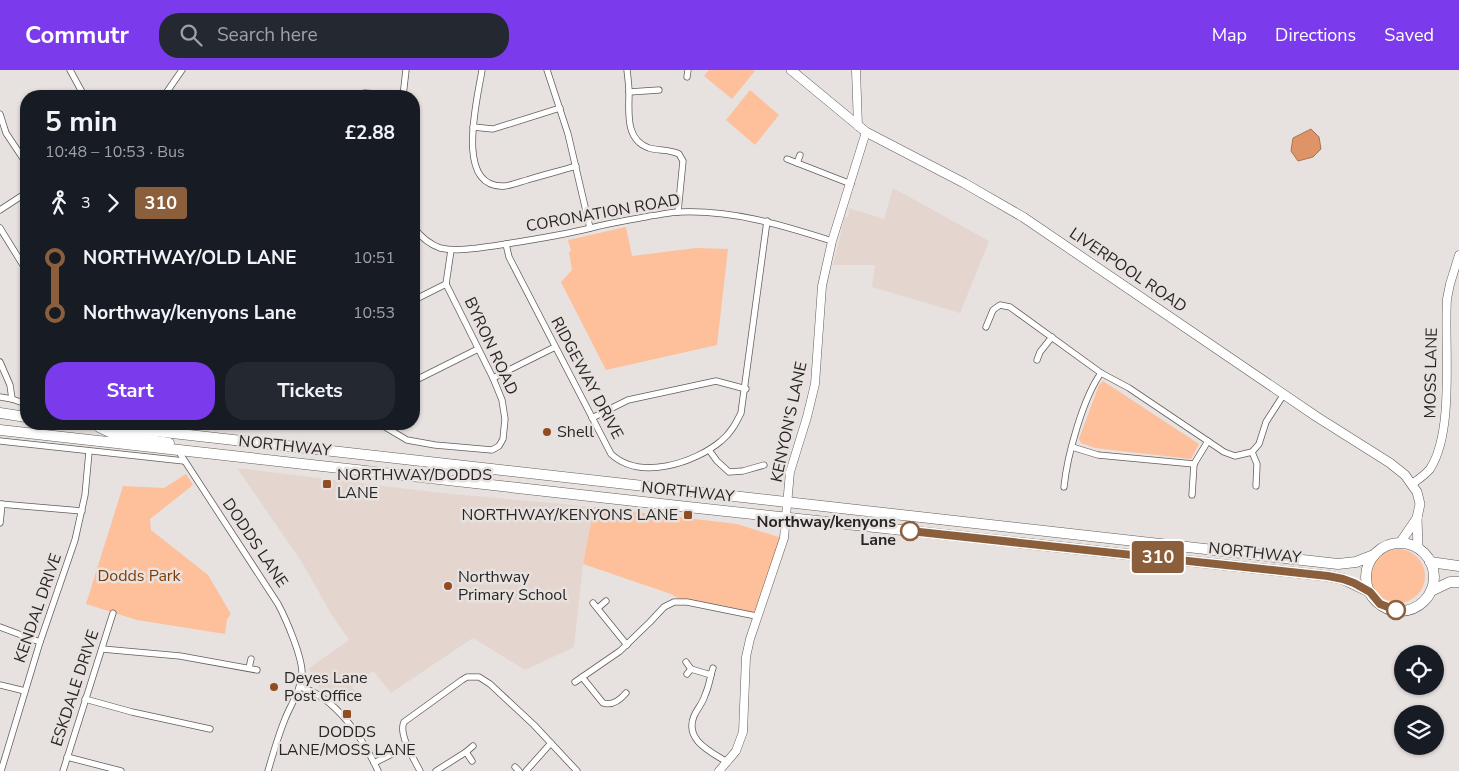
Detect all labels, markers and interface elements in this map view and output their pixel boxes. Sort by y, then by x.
search box [159,13,509,58]
text: Commutr [25,19,129,51]
icon: search [177,21,205,49]
text: Search here [217,22,318,48]
text: Map [1212,23,1247,47]
text: Directions [1275,23,1356,47]
text: Saved [1384,23,1434,47]
text: 5 min [45,103,117,141]
text: £2.88 [345,120,395,146]
text: 10:48 – 10:53 · Bus [45,141,185,163]
icon: walk [45,189,73,217]
icon: forward [99,189,127,217]
street label: CORONATION ROAD [524,189,682,237]
text: 310 [145,191,177,215]
text: 3 [81,192,91,214]
street label: LIVERPOOL ROAD [1065,222,1191,318]
text: NORTHWAY/OLD LANE [83,245,297,271]
text: 10:51 [353,247,395,269]
street label: BYRON ROAD [459,294,523,398]
text: Northway/kenyons Lane [83,300,296,326]
text: 10:53 [353,302,395,324]
street label: RIDGEWAY DRIVE [545,313,629,443]
street label: MOSS LANE [1419,327,1443,419]
street label: KENYON'S LANE [765,360,813,484]
button: Start [45,362,215,420]
button: Tickets [225,362,395,420]
place label: Shell [557,421,594,443]
marker: Shell [541,426,553,438]
street label: NORTHWAY [237,430,333,462]
place label: NORTHWAY/DODDS LANE [337,464,492,504]
street label: NORTHWAY [640,476,736,508]
marker: NORTHWAY/DODDS LANE [321,478,333,490]
street label: DODDS LANE [217,494,293,592]
place label: NORTHWAY/KENYONS LANE [461,504,678,526]
marker: NORTHWAY/KENYONS LANE [682,509,694,521]
place label: Northway/kenyons Lane [756,511,896,551]
marker: Northway/kenyons Lane [900,521,920,541]
street label: NORTHWAY [1207,537,1303,569]
line badge: 310 [1129,541,1187,573]
text: 310 [1142,545,1174,569]
street label: KENDAL DRIVE [9,550,67,666]
park label: Dodds Park [97,565,182,587]
place label: Northway Primary School [458,566,567,606]
marker: Northway Primary School [442,580,454,592]
unlabelled marker [1386,600,1406,620]
street label: ESKDALE DRIVE [46,627,104,749]
map controls [1394,645,1444,755]
button: locate [1394,645,1444,695]
place label: Deyes Lane Post Office [284,667,367,707]
marker: Deyes Lane Post Office [268,681,280,693]
button: layers [1394,705,1444,755]
marker: DODDS LANE/MOSS LANE [341,708,353,720]
place label: DODDS LANE/MOSS LANE [278,721,416,761]

